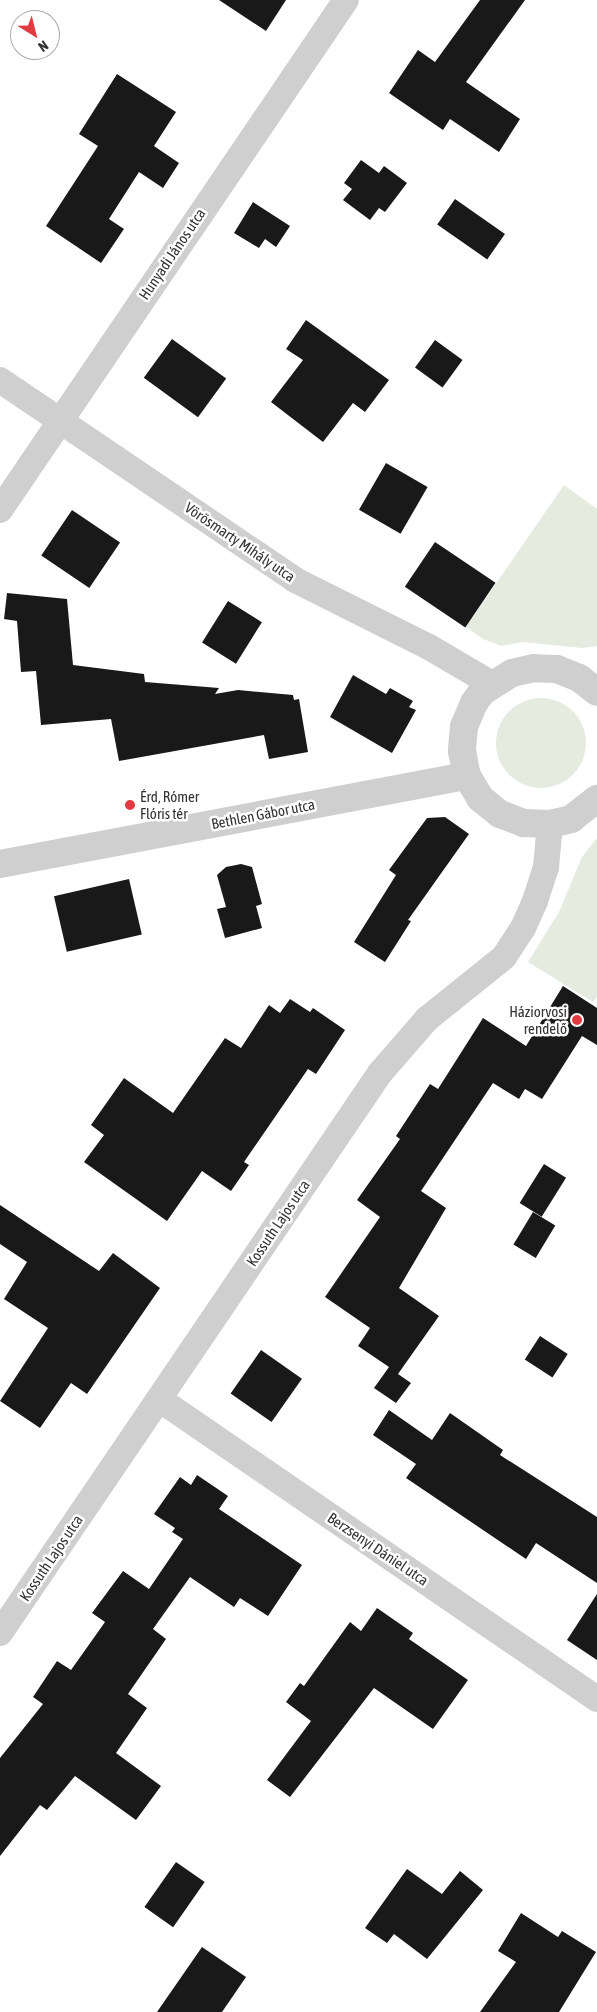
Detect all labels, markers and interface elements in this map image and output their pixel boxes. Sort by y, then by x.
north arrow [10,10,60,60]
text: N [35,37,51,55]
street label: Hunyadi János utca [135,205,209,303]
street label: Vörösmarty Mihály utca [181,498,299,586]
place label: Érd, Rómer Flóris tér [140,787,199,822]
street label: Bethlen Gábor utca [210,795,316,833]
marker: Érd, Rómer Flóris tér [124,799,136,811]
place label: Háziorvosi rendelő [509,1002,567,1037]
marker: Háziorvosi rendelő [571,1014,583,1026]
street label: Kossuth Lajos utca [243,1176,313,1270]
street label: Berzsenyi Dániel utca [324,1509,432,1589]
street label: Kossuth Lajos utca [16,1511,86,1605]

